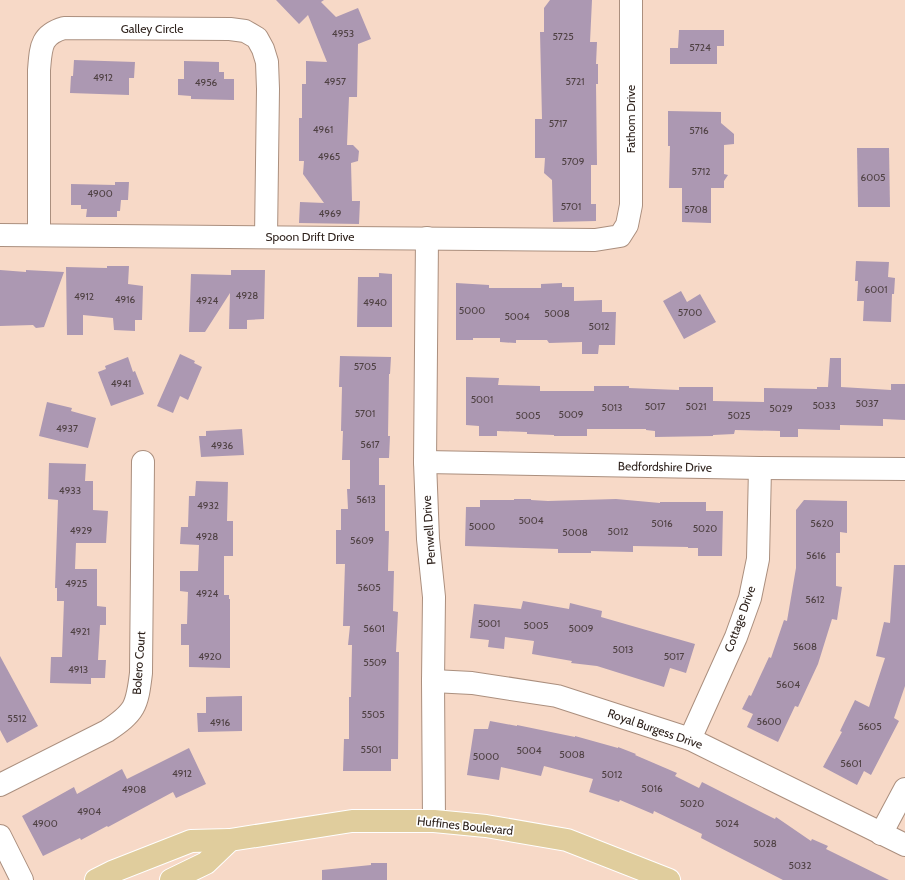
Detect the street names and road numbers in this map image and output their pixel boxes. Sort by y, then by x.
street label: Galley Circle [121,21,183,36]
street label: Fathom Drive [623,85,638,153]
street label: Spoon Drift Drive [266,229,354,244]
street label: Bedfordshire Drive [618,458,712,475]
street label: Penwell Drive [419,495,438,565]
street label: Cottage Drive [721,584,758,654]
street label: Bolero Court [129,631,148,695]
street label: Royal Burgess Drive [606,705,705,752]
street label: Huffines Boulevard [416,813,514,838]

